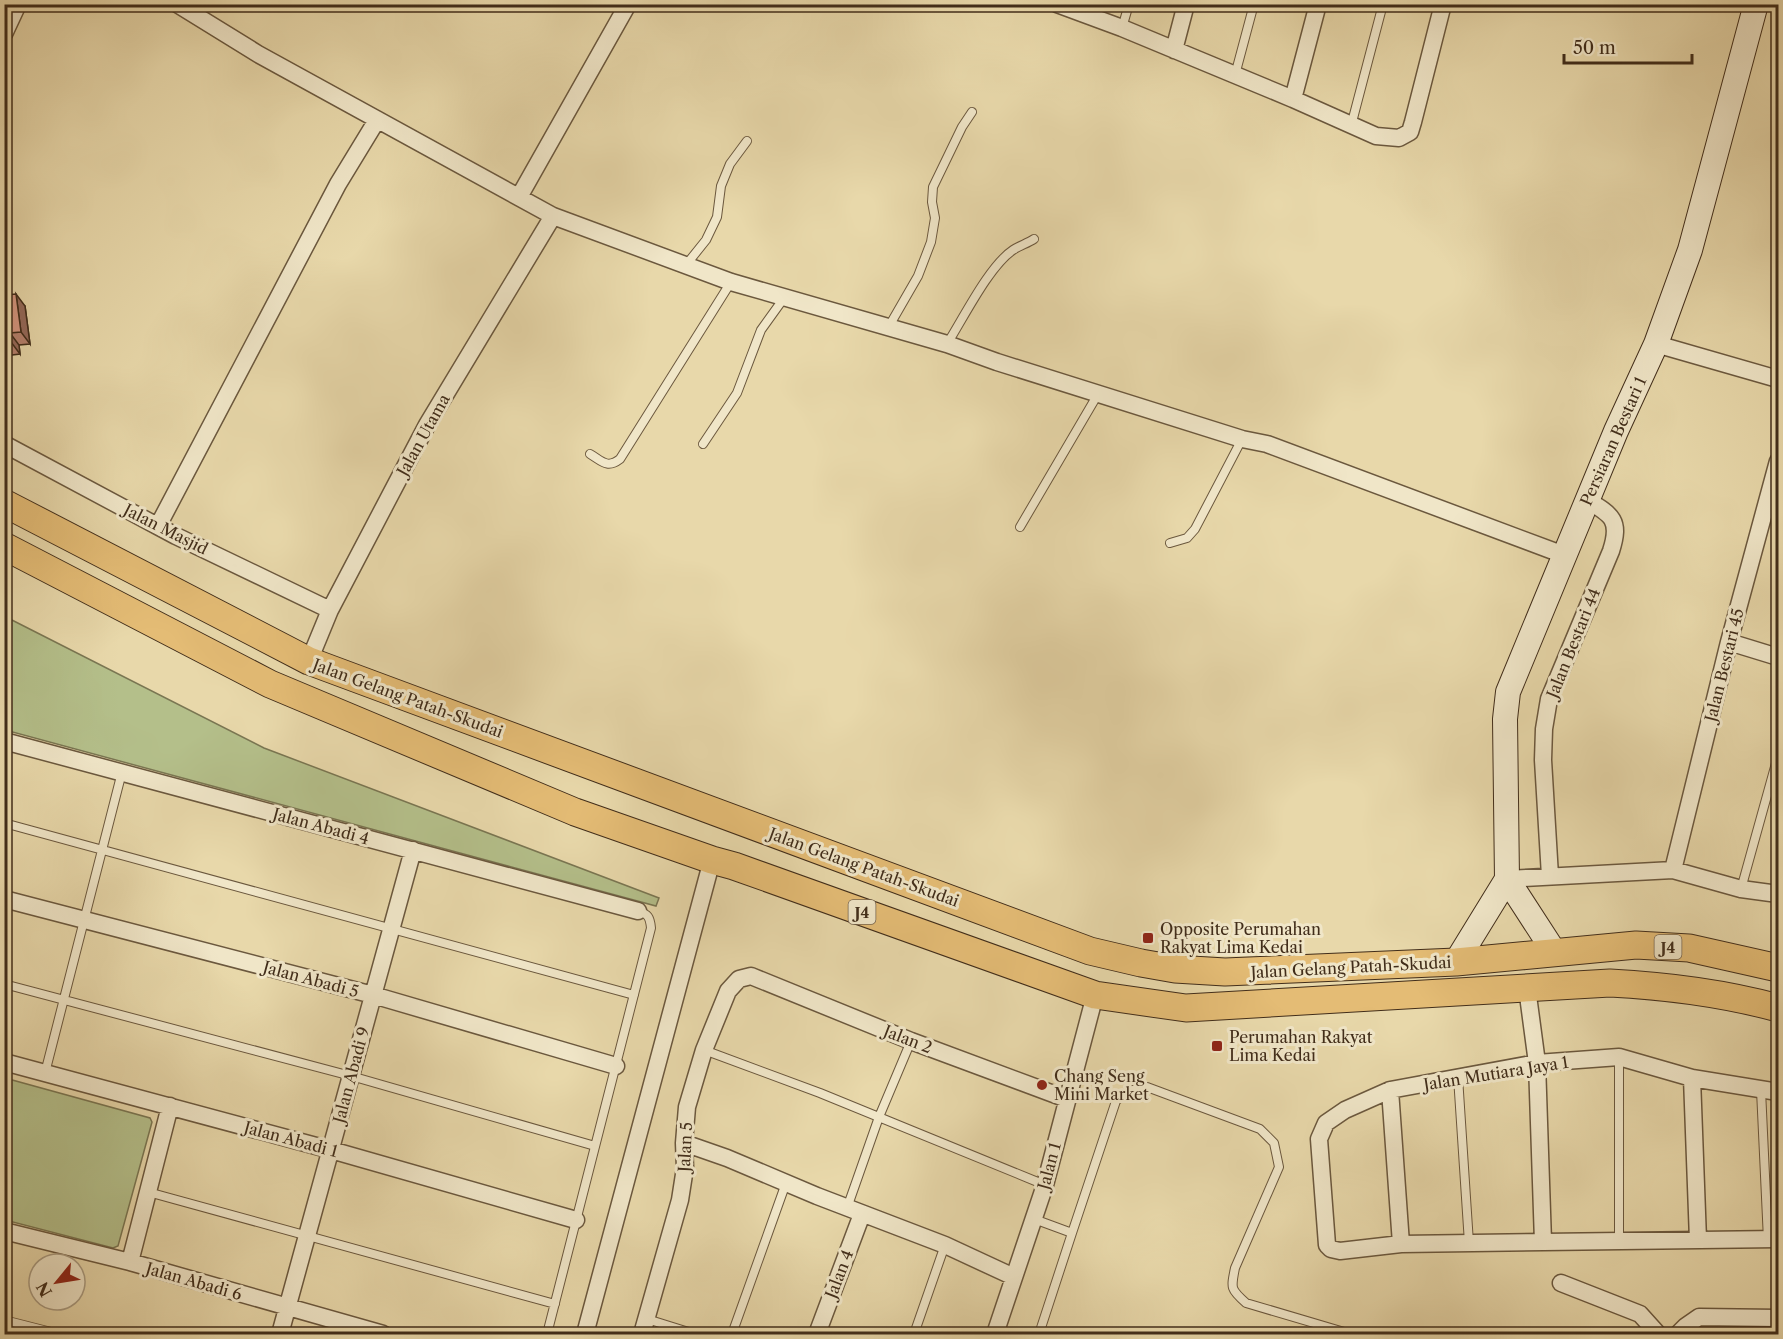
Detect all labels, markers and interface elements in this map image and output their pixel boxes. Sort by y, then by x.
scale bar [1564,27,1692,65]
text: 50 m [1573,37,1616,59]
street label: Persiaran Bestari 1 [1576,373,1651,509]
street label: Jalan Utama [391,390,454,482]
street label: Jalan Masjid [118,498,212,559]
street label: Jalan Bestari 44 [1541,585,1604,704]
street label: Jalan Bestari 45 [1700,606,1748,727]
street label: Jalan Gelang Patah-Skudai [307,653,506,742]
street label: Jalan Abadi 4 [268,803,371,848]
street label: Jalan Gelang Patah-Skudai [763,822,962,911]
road number: J4 [848,900,876,924]
place label: Opposite Perumahan Rakyat Lima Kedai [1160,919,1321,957]
marker: Opposite Perumahan Rakyat Lima Kedai [1141,931,1155,945]
road number: J4 [1654,935,1682,959]
street label: Jalan Gelang Patah-Skudai [1247,952,1452,982]
street label: Jalan Abadi 5 [258,956,361,1001]
street label: Jalan 2 [878,1020,935,1057]
street label: Jalan Abadi 9 [328,1025,373,1128]
place label: Perumahan Rakyat Lima Kedai [1229,1027,1373,1065]
marker: Perumahan Rakyat Lima Kedai [1210,1039,1224,1053]
street label: Jalan Mutiara Jaya 1 [1419,1052,1570,1095]
place label: Chang Seng Mini Market [1054,1066,1149,1104]
marker: Chang Seng Mini Market [1035,1078,1049,1092]
street label: Jalan Abadi 1 [239,1116,340,1161]
street label: Jalan 5 [674,1121,696,1176]
street label: Jalan 1 [1032,1140,1065,1195]
street label: Jalan 4 [820,1247,857,1304]
north arrow [27,1252,87,1312]
street label: Jalan Abadi 6 [141,1257,244,1304]
text: N [32,1278,56,1301]

